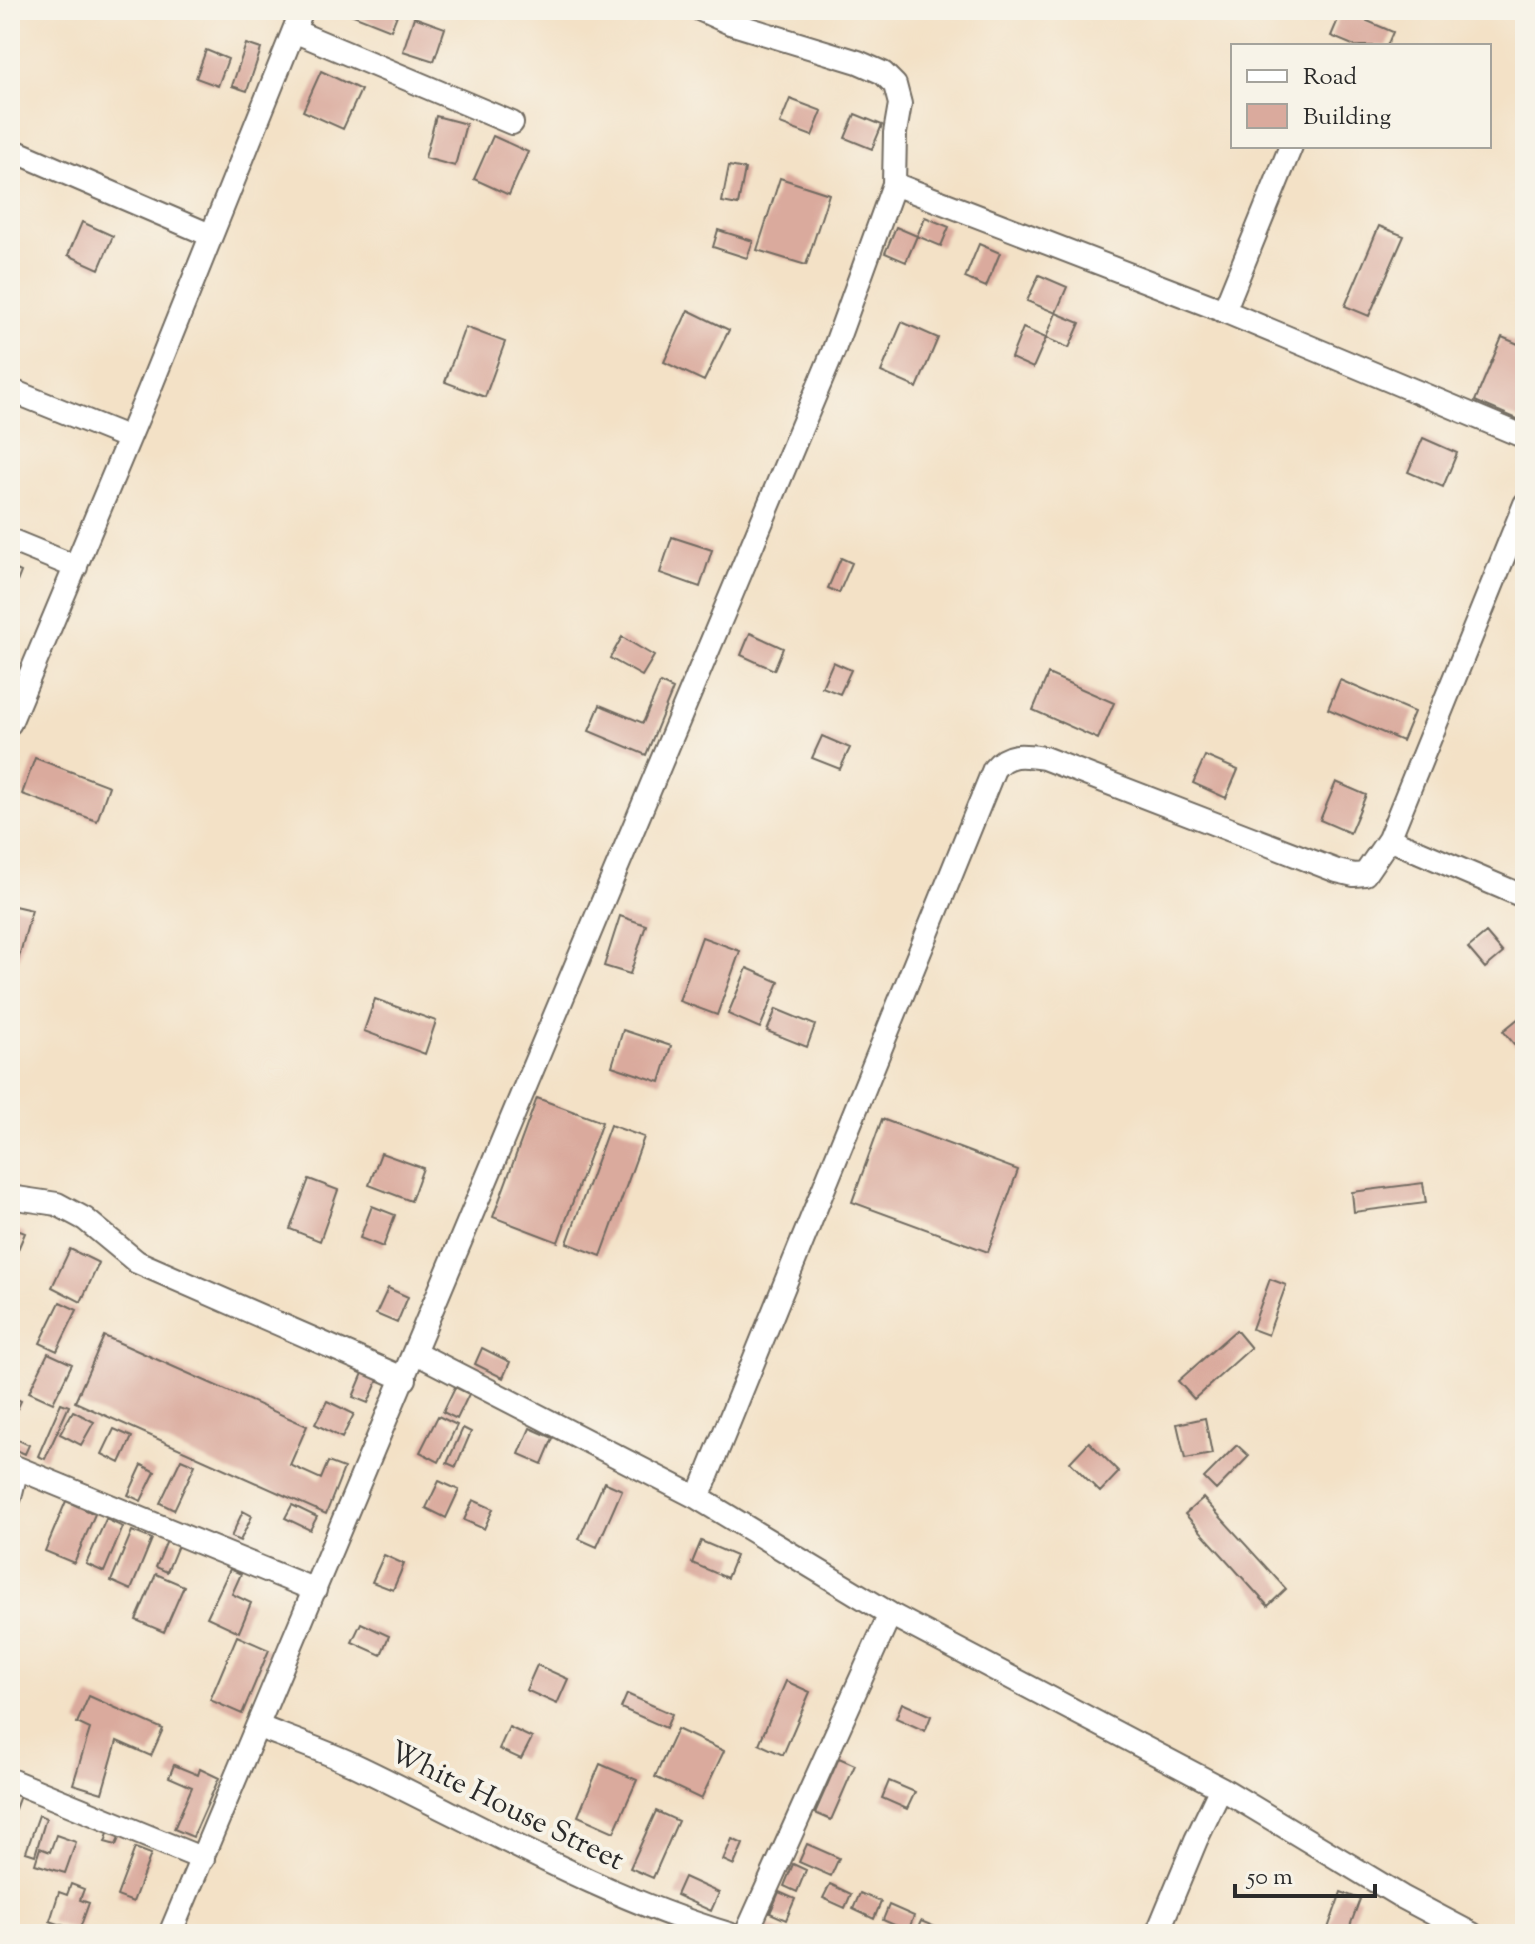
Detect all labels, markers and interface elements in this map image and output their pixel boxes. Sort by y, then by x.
legend [1231,44,1491,148]
text: Road [1303,61,1357,95]
text: Building [1303,101,1392,135]
street label: White House Street [381,1732,631,1883]
scale bar [1235,1848,1375,1898]
text: 50 m [1245,1861,1293,1895]

